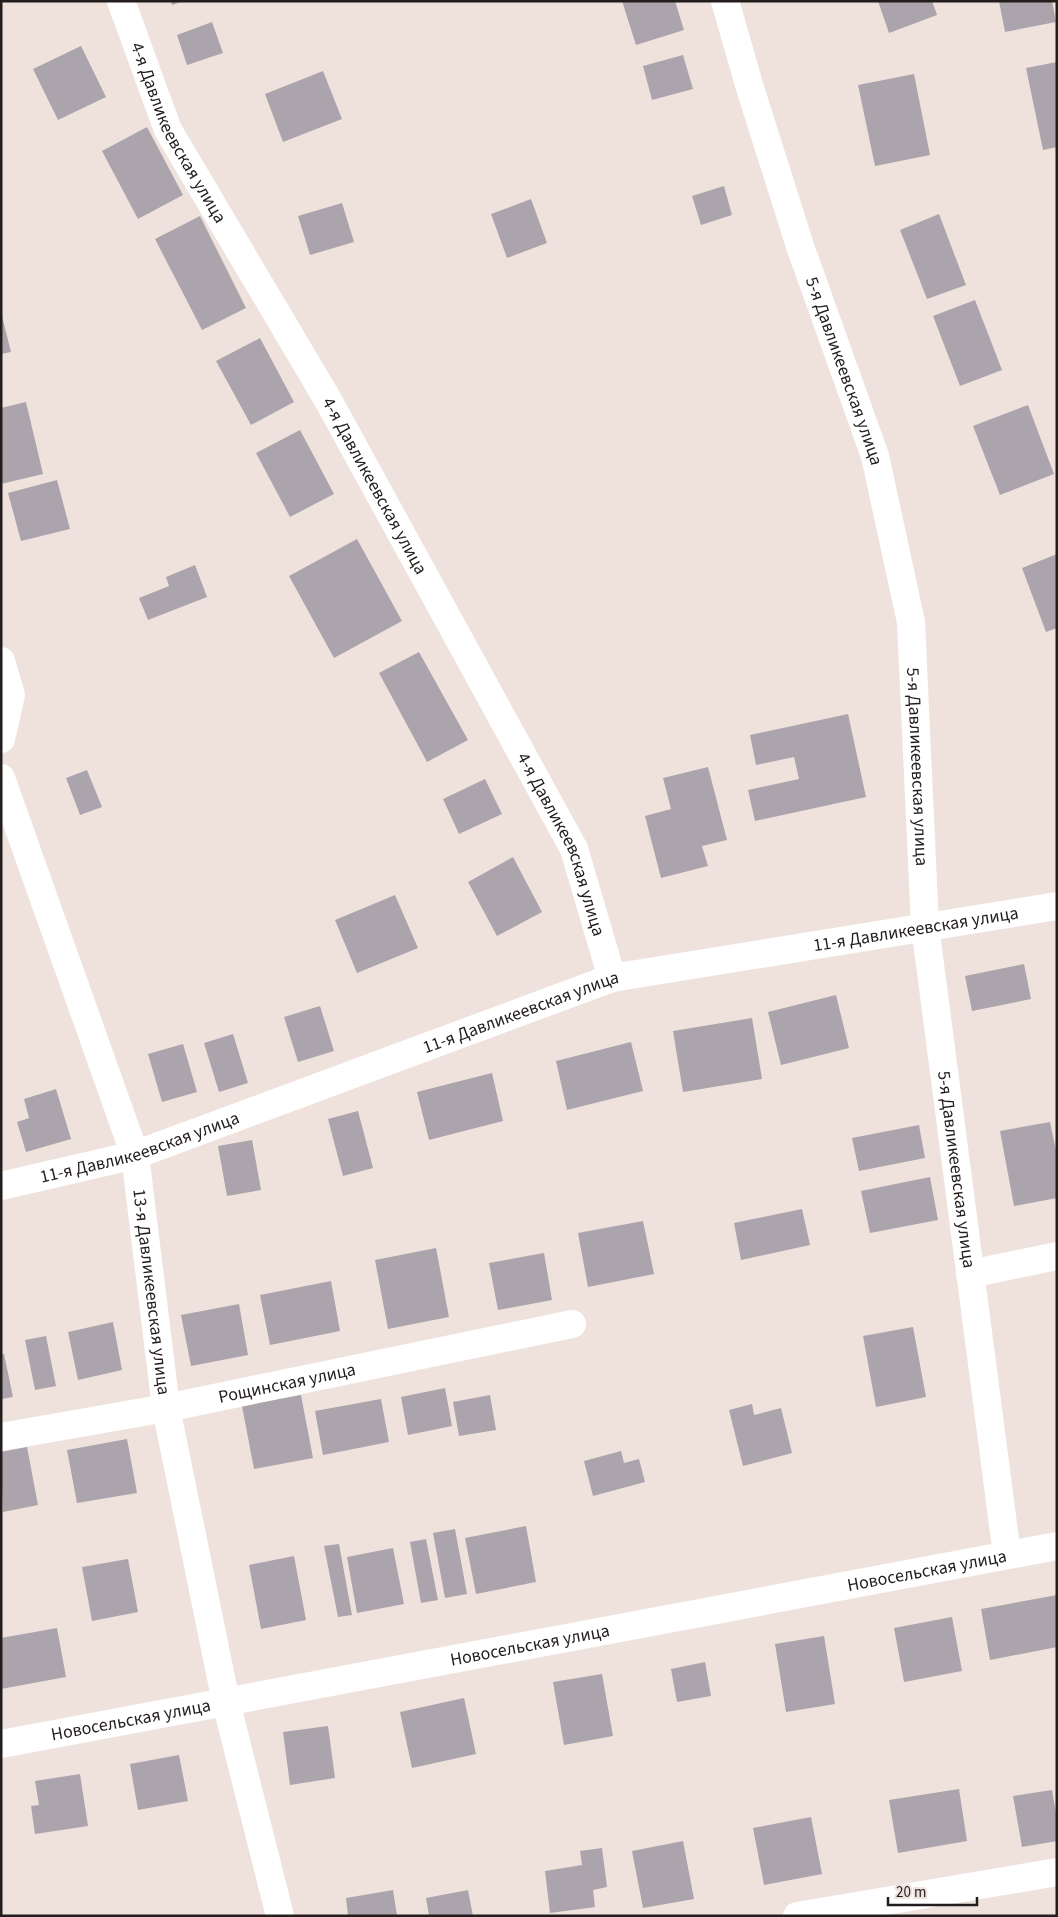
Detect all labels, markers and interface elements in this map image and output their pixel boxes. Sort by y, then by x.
street label: 4-я Давликеевская улица [124,39,232,228]
street label: 5-я Давликеевская улица [799,273,889,468]
street label: 4-я Давликеевская улица [316,393,433,579]
street label: 5-я Давликеевская улица [900,667,934,867]
street label: 4-я Давликеевская улица [510,748,611,939]
street label: 11-я Давликеевская улица [811,900,1020,958]
street label: 11-я Давликеевская улица [419,965,620,1060]
street label: 5-я Давликеевская улица [931,1069,981,1270]
street label: 11-я Давликеевская улица [37,1105,243,1190]
street label: 13-я Давликеевская улица [126,1187,176,1396]
street label: Рощинская улица [216,1357,358,1410]
street label: Новосельская улица [845,1544,1009,1598]
street label: Новосельская улица [448,1618,612,1673]
street label: Новосельская улица [49,1693,213,1747]
scale bar [888,1874,977,1906]
text: 20 m [896,1882,926,1903]

